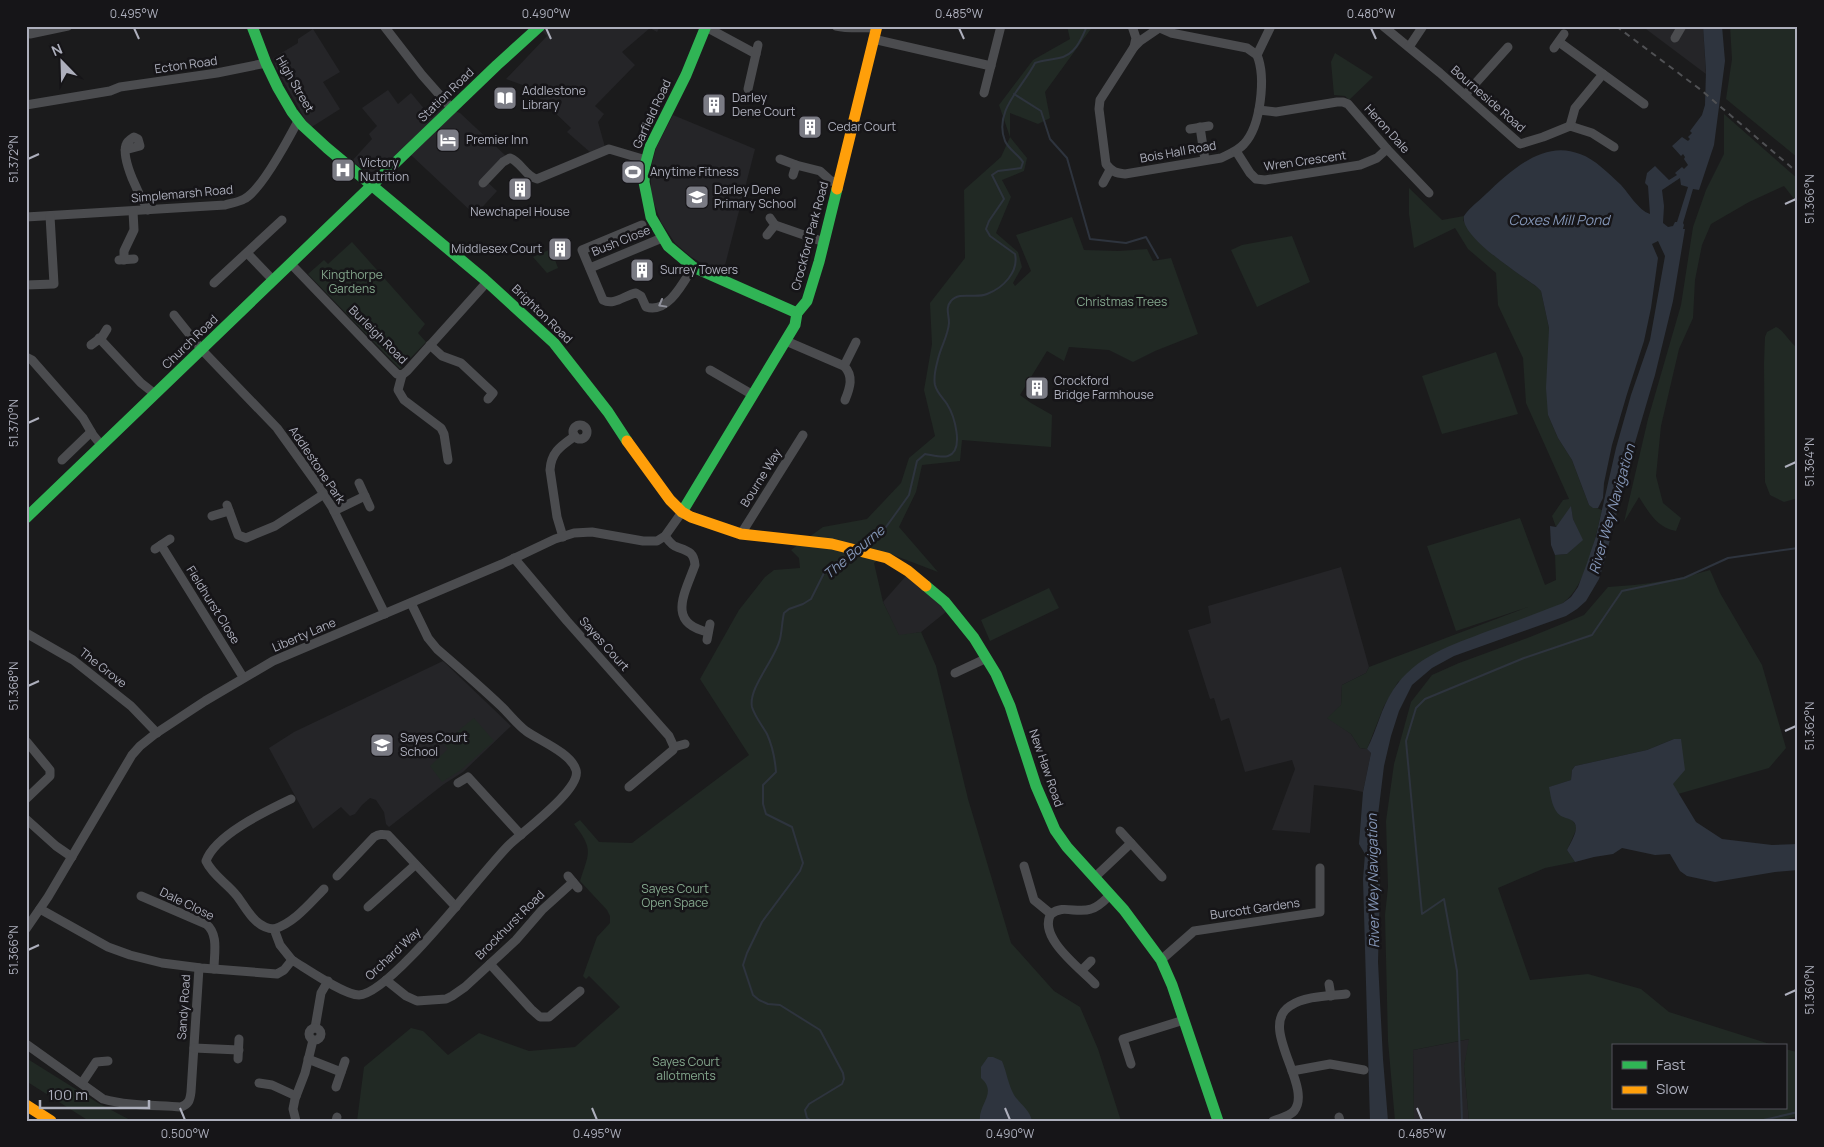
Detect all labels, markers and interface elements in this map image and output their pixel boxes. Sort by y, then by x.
text: 0.495°W [110,5,159,22]
text: 0.490°W [522,5,571,22]
text: 0.485°W [935,5,984,22]
text: 0.480°W [1347,5,1396,22]
north arrow [38,38,88,88]
text: N [48,39,65,60]
street label: Ecton Road [153,52,218,77]
street label: High Street [272,52,319,115]
street label: Bourneside Road [1447,61,1529,136]
street label: Station Road [414,64,477,126]
street label: Garfield Road [628,76,675,151]
place label: Addlestone Library [522,82,586,113]
library icon: Addlestone Library [492,85,518,111]
place label: Darley Dene Court [732,89,796,120]
building icon: Darley Dene Court [701,92,727,118]
street label: Heron Dale [1361,100,1414,157]
building icon: Cedar Court [797,114,823,140]
place label: Cedar Court [828,118,896,135]
hotel icon: Premier Inn [435,127,461,153]
place label: Premier Inn [466,131,528,148]
text: 51.372°N [5,135,22,183]
street label: Bois Hall Road [1138,136,1217,167]
street label: Wren Crescent [1263,146,1347,175]
place label: Victory Nutrition [360,154,409,185]
hospital icon: Victory Nutrition [330,157,356,183]
sports icon: Anytime Fitness [620,159,646,185]
place label: Anytime Fitness [650,163,739,180]
text: 51.366°N [1801,174,1818,224]
building icon: Newchapel House [507,176,533,202]
street label: Crockford Park Road [787,180,832,292]
street label: Simplemarsh Road [130,181,234,206]
place label: Darley Dene Primary School [714,181,796,212]
school or university icon: Darley Dene Primary School [684,184,710,210]
place label: Newchapel House [470,203,570,220]
water label: Coxes Mill Pond [1508,210,1611,229]
street label: Bush Close [589,221,653,260]
building icon: Middlesex Court [547,236,573,262]
place label: Middlesex Court [451,240,542,257]
building icon: Surrey Towers [629,257,655,283]
place label: Surrey Towers [660,261,738,278]
park label: Kingthorpe Gardens [321,266,383,297]
street label: Brighton Road [508,280,576,347]
park label: Christmas Trees [1077,293,1167,310]
one-way arrow [659,298,668,308]
street label: Burleigh Road [345,302,411,368]
street label: Church Road [158,311,221,373]
place label: Crockford Bridge Farmhouse [1054,372,1154,403]
building icon: Crockford Bridge Farmhouse [1024,375,1050,401]
text: 51.370°N [5,399,22,447]
street label: Addlestone Park [285,423,350,508]
text: 51.364°N [1801,438,1818,486]
water label: River Wey Navigation [1584,441,1639,576]
street label: Bourne Way [736,445,786,510]
water label: The Bourne [819,520,889,583]
street label: Fieldhurst Close [183,562,244,647]
street label: Sayes Court [575,613,633,675]
street label: Liberty Lane [269,614,338,656]
street label: The Grove [76,644,131,692]
text: 51.368°N [5,662,22,710]
text: 51.362°N [1801,702,1818,750]
street label: New Haw Road [1025,727,1068,809]
place label: Sayes Court School [400,729,468,760]
school or university icon: Sayes Court School [369,732,395,758]
water label: River Wey Navigation [1362,813,1383,948]
park label: Sayes Court Open Space [641,880,709,911]
street label: Dale Close [157,883,217,924]
street label: Brockhurst Road [471,886,548,963]
street label: Burcott Gardens [1209,894,1301,923]
street label: Orchard Way [361,923,425,984]
text: 51.366°N [5,925,22,975]
text: 51.360°N [1801,965,1818,1015]
street label: Sandy Road [173,974,194,1040]
legend [1612,1044,1786,1110]
park label: Sayes Court allotments [652,1053,720,1084]
text: Fast [1656,1054,1685,1075]
scale bar [40,1077,149,1109]
text: Slow [1656,1078,1689,1099]
text: 100 m [48,1084,88,1105]
text: 0.500°W [161,1125,210,1142]
text: 0.495°W [573,1125,622,1142]
text: 0.490°W [986,1125,1035,1142]
text: 0.485°W [1398,1125,1447,1142]

